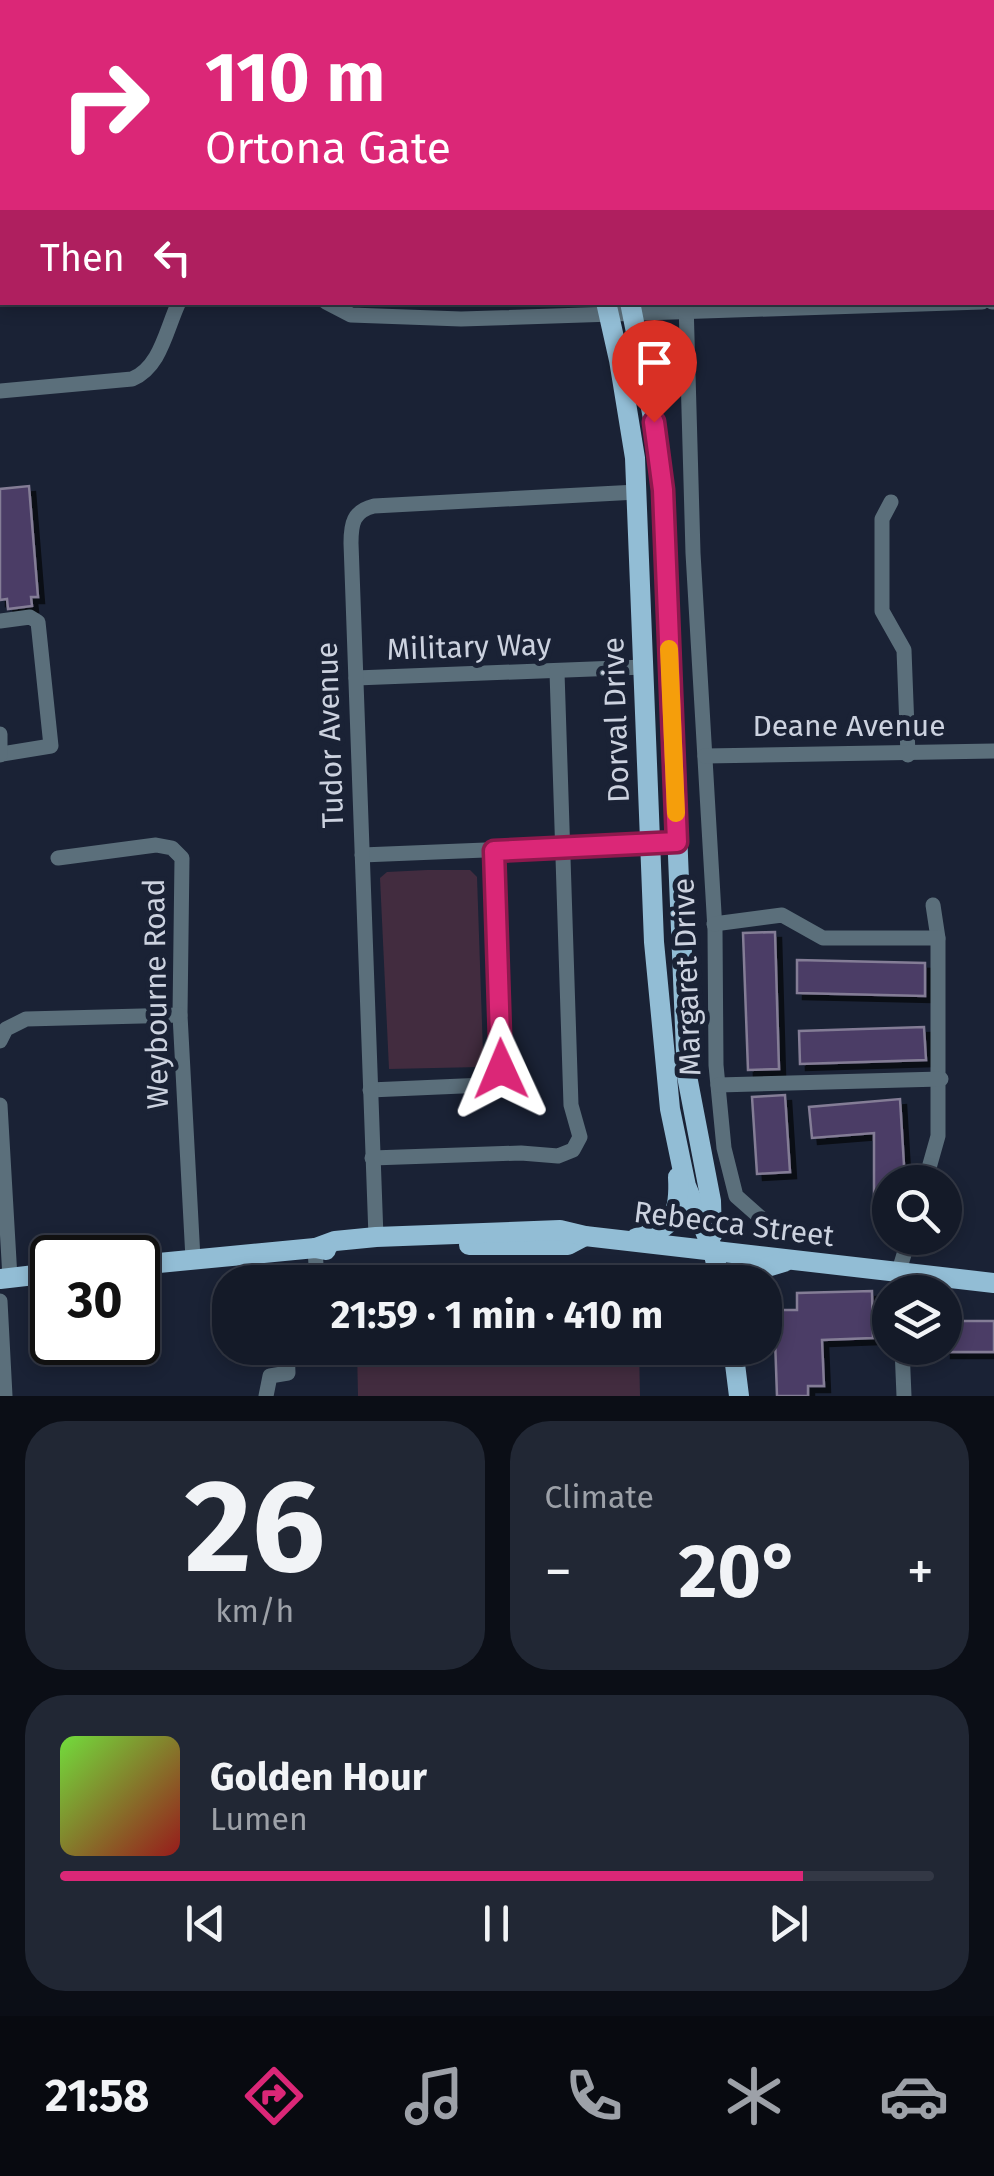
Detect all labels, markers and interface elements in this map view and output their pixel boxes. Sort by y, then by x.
text: 110 m [205,36,385,120]
icon: right [40,40,170,170]
text: Ortona Gate [205,121,451,175]
icon: left [145,230,200,285]
text: Then [40,235,125,281]
pin [612,320,697,423]
icon: arrive [627,335,682,390]
street label: Military Way [386,626,552,668]
street label: Dorval Drive [595,637,637,803]
street label: Tudor Avenue [309,641,351,829]
street label: Deane Avenue [752,708,946,744]
street label: Margaret Drive [666,877,708,1077]
street label: Weybourne Road [136,878,176,1110]
position arrow [449,1017,553,1121]
map controls [872,1165,962,1365]
button: search [872,1165,962,1255]
street label: Rebecca Street [632,1194,836,1254]
speed limit sign: 30 [30,1235,160,1365]
button: layers [872,1275,962,1365]
text: 21:59 · 1 min · 410 m [331,1292,663,1338]
text: 26 [184,1449,325,1605]
text: Climate [545,1478,654,1516]
text: 20° [678,1527,800,1617]
text: − [545,1539,572,1605]
text: + [907,1539,934,1605]
text: km/h [215,1592,294,1630]
text: Golden Hour [210,1754,427,1800]
text: Lumen [210,1800,308,1838]
icon: previous [178,1896,233,1951]
icon: pause [469,1896,524,1951]
icon: next [761,1896,816,1951]
icon: directions [239,2061,309,2131]
icon: music [399,2061,469,2131]
icon: phone [559,2061,629,2131]
icon: climate [719,2061,789,2131]
icon: car [879,2061,949,2131]
text: 21:58 [45,2069,150,2123]

